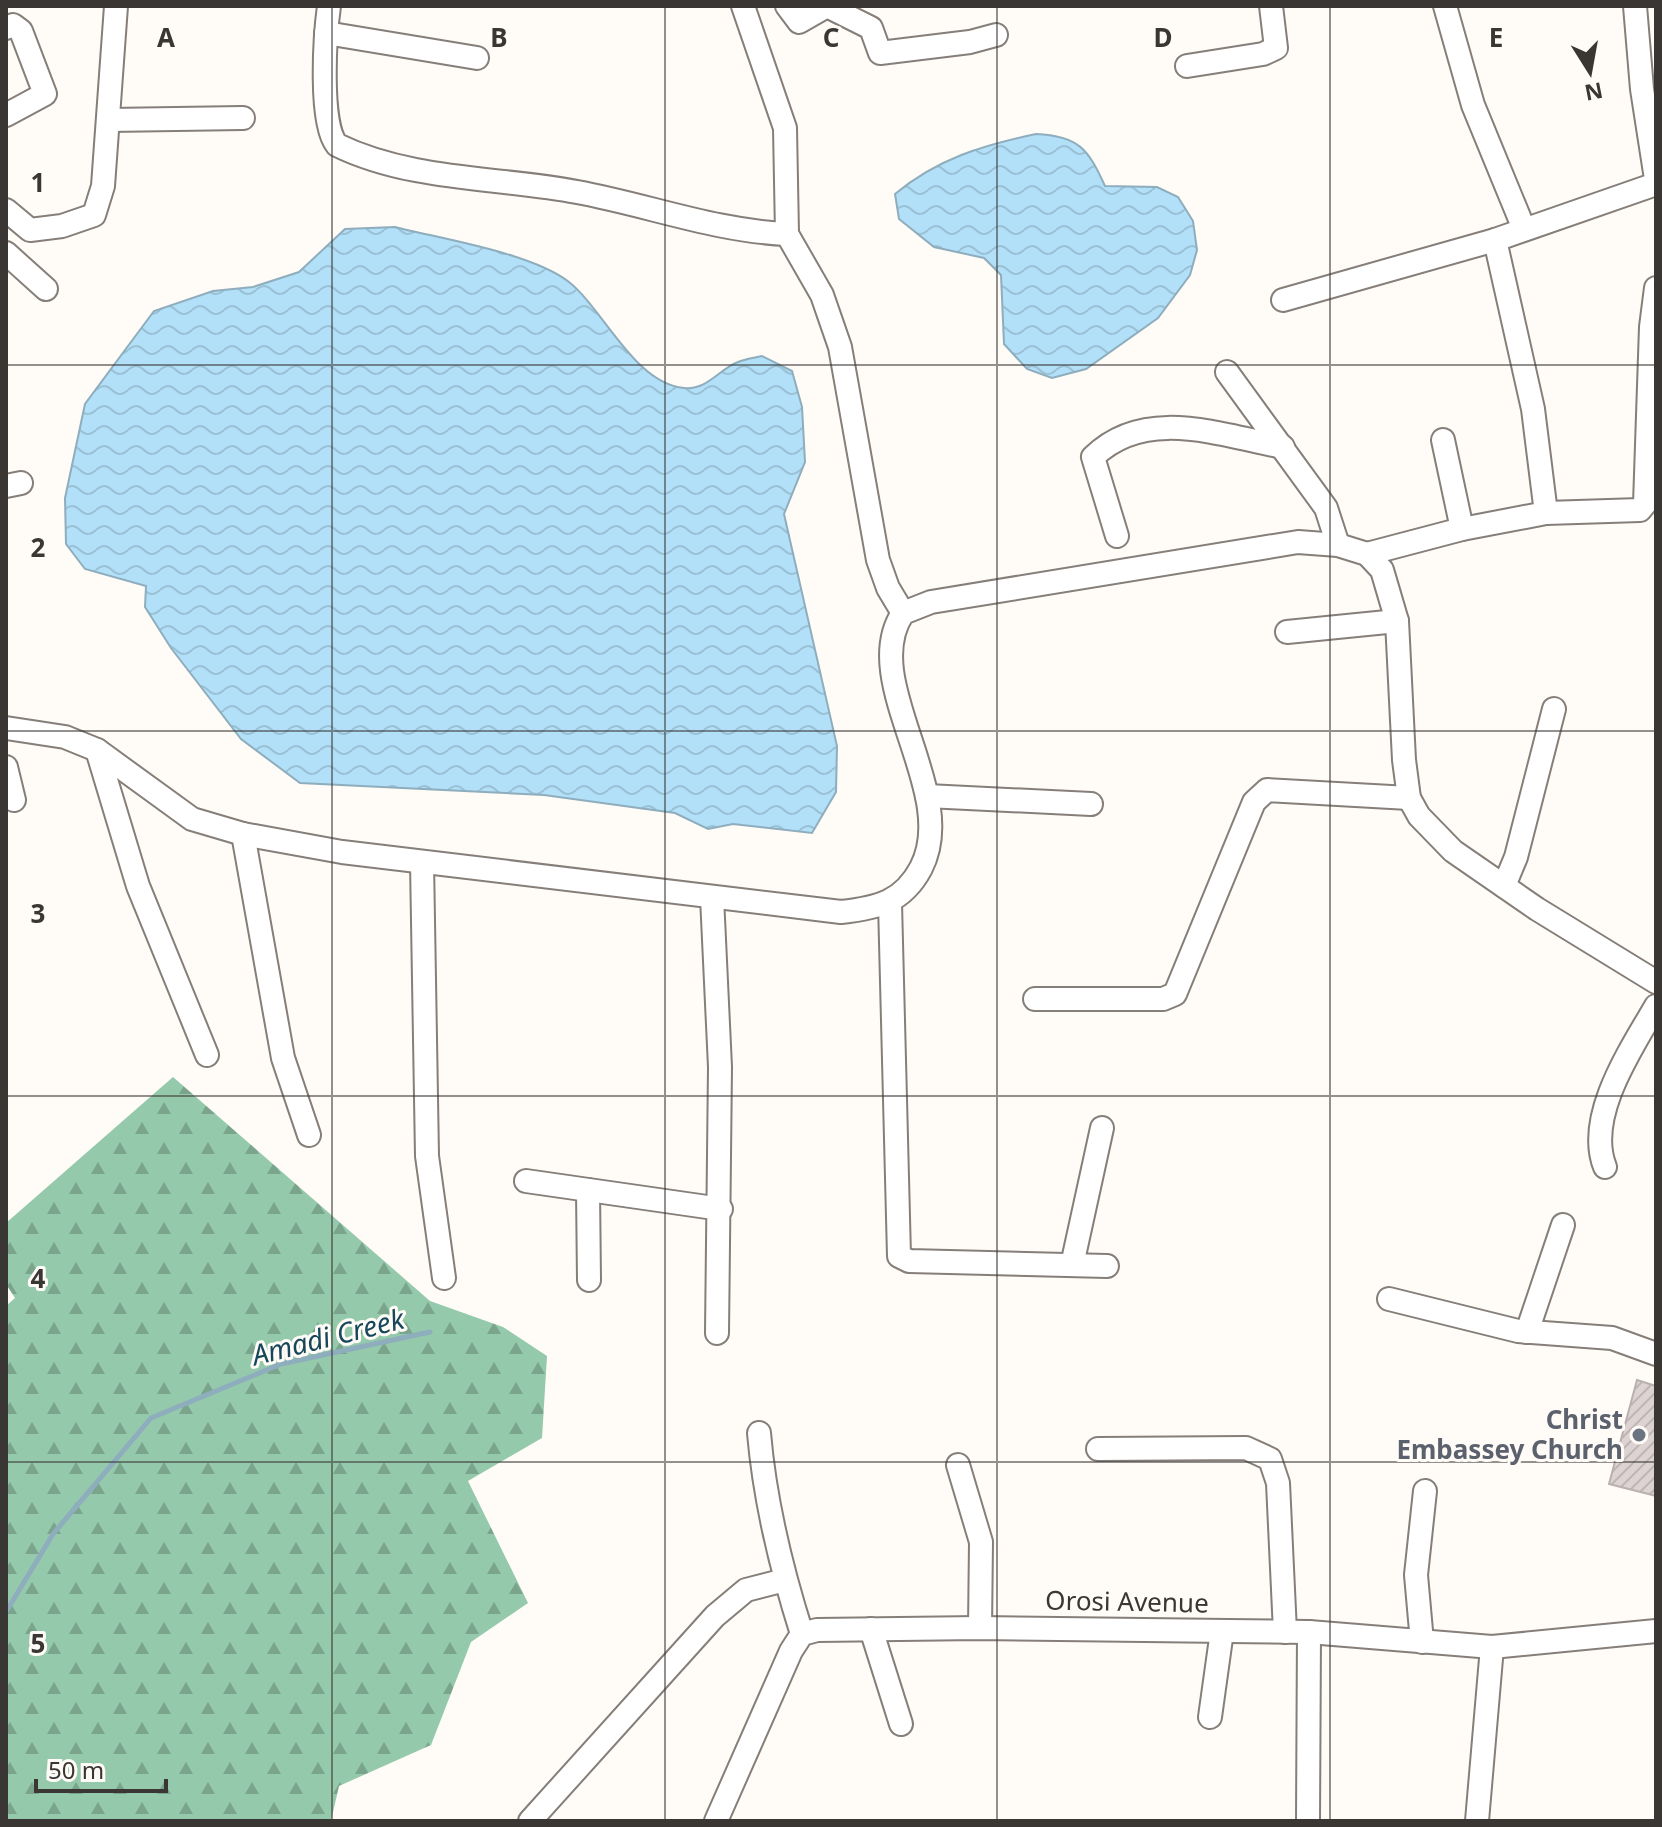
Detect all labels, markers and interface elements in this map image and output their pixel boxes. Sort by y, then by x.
text: A [157,19,175,55]
text: B [490,19,508,55]
text: C [823,19,839,55]
text: D [1153,19,1173,55]
text: E [1489,19,1503,55]
north arrow [1550,32,1630,112]
text: N [1582,76,1606,109]
text: 1 [31,164,45,200]
text: 2 [31,529,46,565]
text: 3 [31,895,45,931]
text: 4 [31,1260,46,1296]
water label: Amadi Creek [246,1298,409,1374]
place label: Christ Embassey Church [1396,1401,1623,1467]
marker: Christ Embassey Church [1630,1426,1648,1444]
street label: Orosi Avenue [1045,1582,1209,1620]
text: 5 [31,1625,45,1661]
scale bar [36,1743,166,1793]
text: 50 m [48,1753,104,1786]

